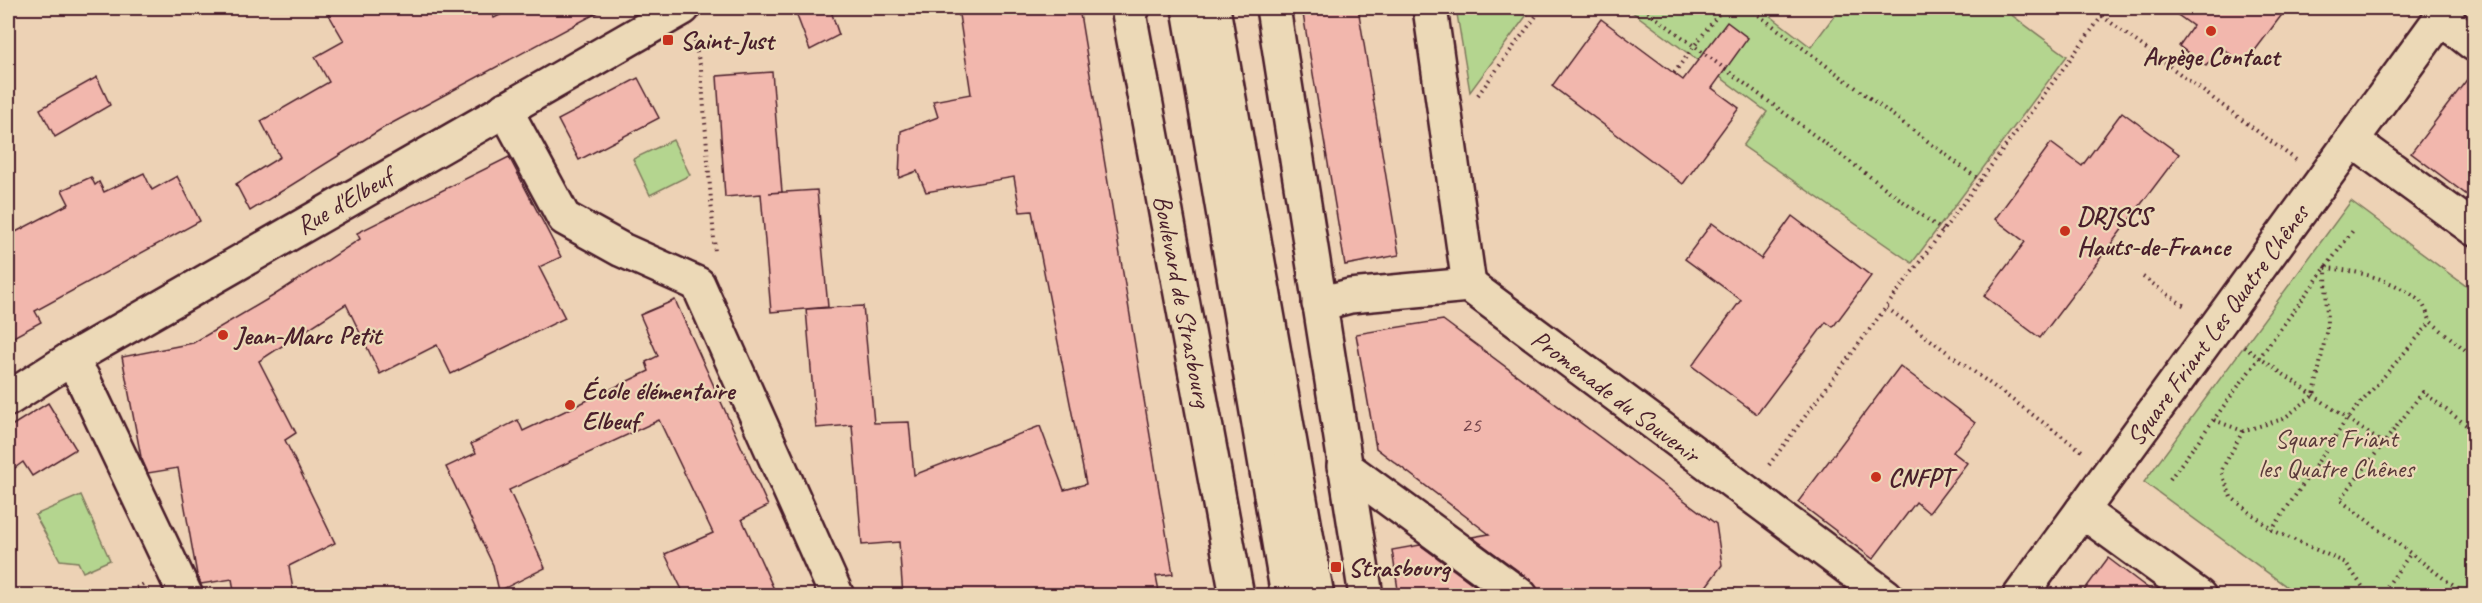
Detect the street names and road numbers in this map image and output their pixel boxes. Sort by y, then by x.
street label: Rue d'Elbeuf [290,157,404,242]
street label: Boulevard de Strasbourg [1146,193,1220,411]
street label: Square Friant Les Quatre Chênes [2119,196,2317,453]
street label: Promenade du Souvenir [1525,322,1708,472]

